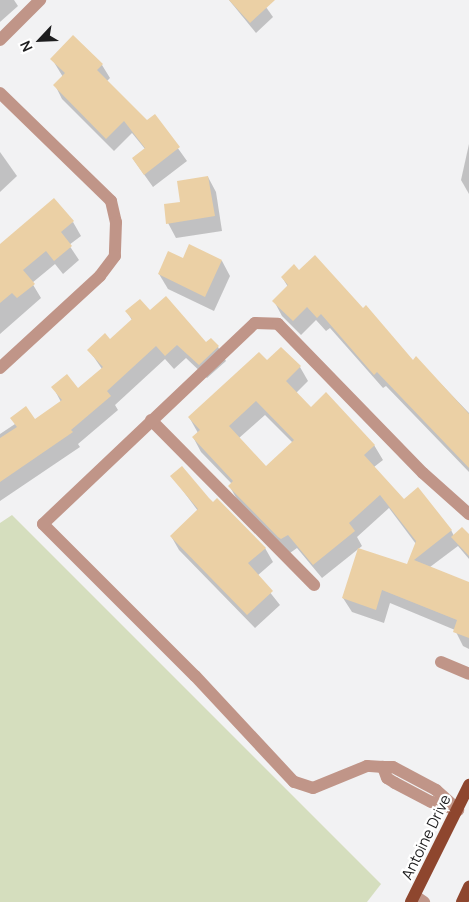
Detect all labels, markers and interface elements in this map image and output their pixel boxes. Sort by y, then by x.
north arrow [15,15,65,65]
text: N [15,38,37,55]
street label: Antoine Drive [398,792,454,882]

